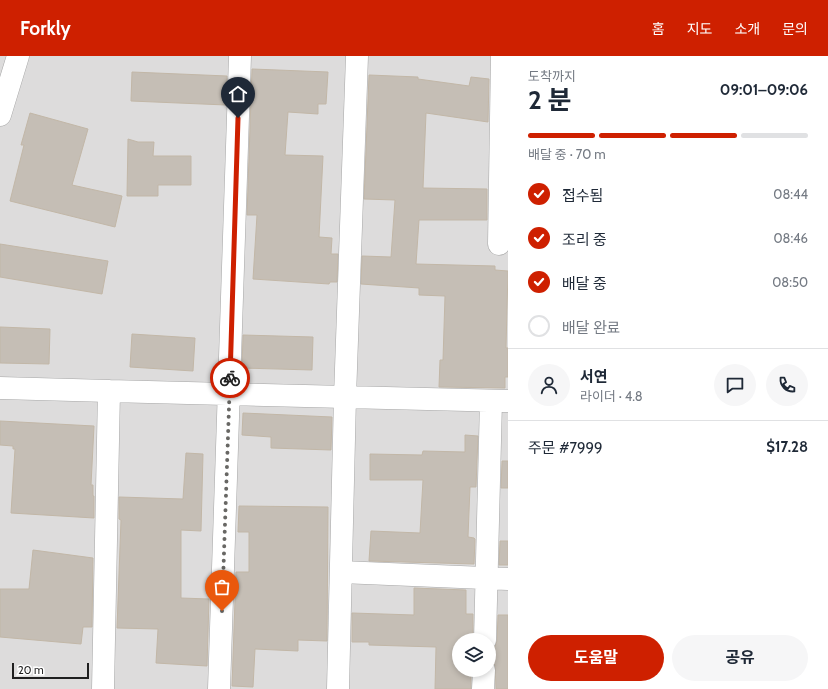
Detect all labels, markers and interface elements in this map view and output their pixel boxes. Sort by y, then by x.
text: Forkly [20,17,71,40]
text: 홈 [652,20,665,38]
text: 지도 [687,20,712,38]
text: 소개 [734,20,760,38]
text: 문의 [782,20,808,38]
text: 도착까지 [528,68,576,84]
pin [221,77,255,118]
text: 09:01–09:06 [720,81,808,99]
icon: home [227,83,249,105]
text: 2 분 [528,84,572,116]
text: 배달 중 · 70 m [528,146,606,162]
icon: check [528,183,550,205]
text: 08:44 [773,186,808,202]
text: 접수됨 [562,187,603,205]
icon: check [528,227,550,249]
text: 08:46 [773,230,808,246]
text: 조리 중 [562,231,607,249]
icon: check [528,271,550,293]
text: 08:50 [772,274,808,290]
text: 배달 중 [562,275,607,293]
text: 배달 완료 [562,319,621,337]
courier [210,358,250,398]
button: person [528,364,570,406]
button: chat [714,364,756,406]
button: phone [766,364,808,406]
icon: bike [219,367,241,389]
text: 서연 [580,368,608,386]
text: 라이더 · 4.8 [580,388,643,404]
text: $17.28 [766,438,808,456]
text: 주문 #7999 [528,439,603,457]
pin [205,570,239,611]
icon: bag [211,576,233,598]
map controls [452,633,496,677]
button: layers [452,633,496,677]
button: 도움말 [528,635,664,681]
button: 공유 [672,635,808,681]
scale bar [12,661,89,680]
text: 20 m [18,663,44,677]

